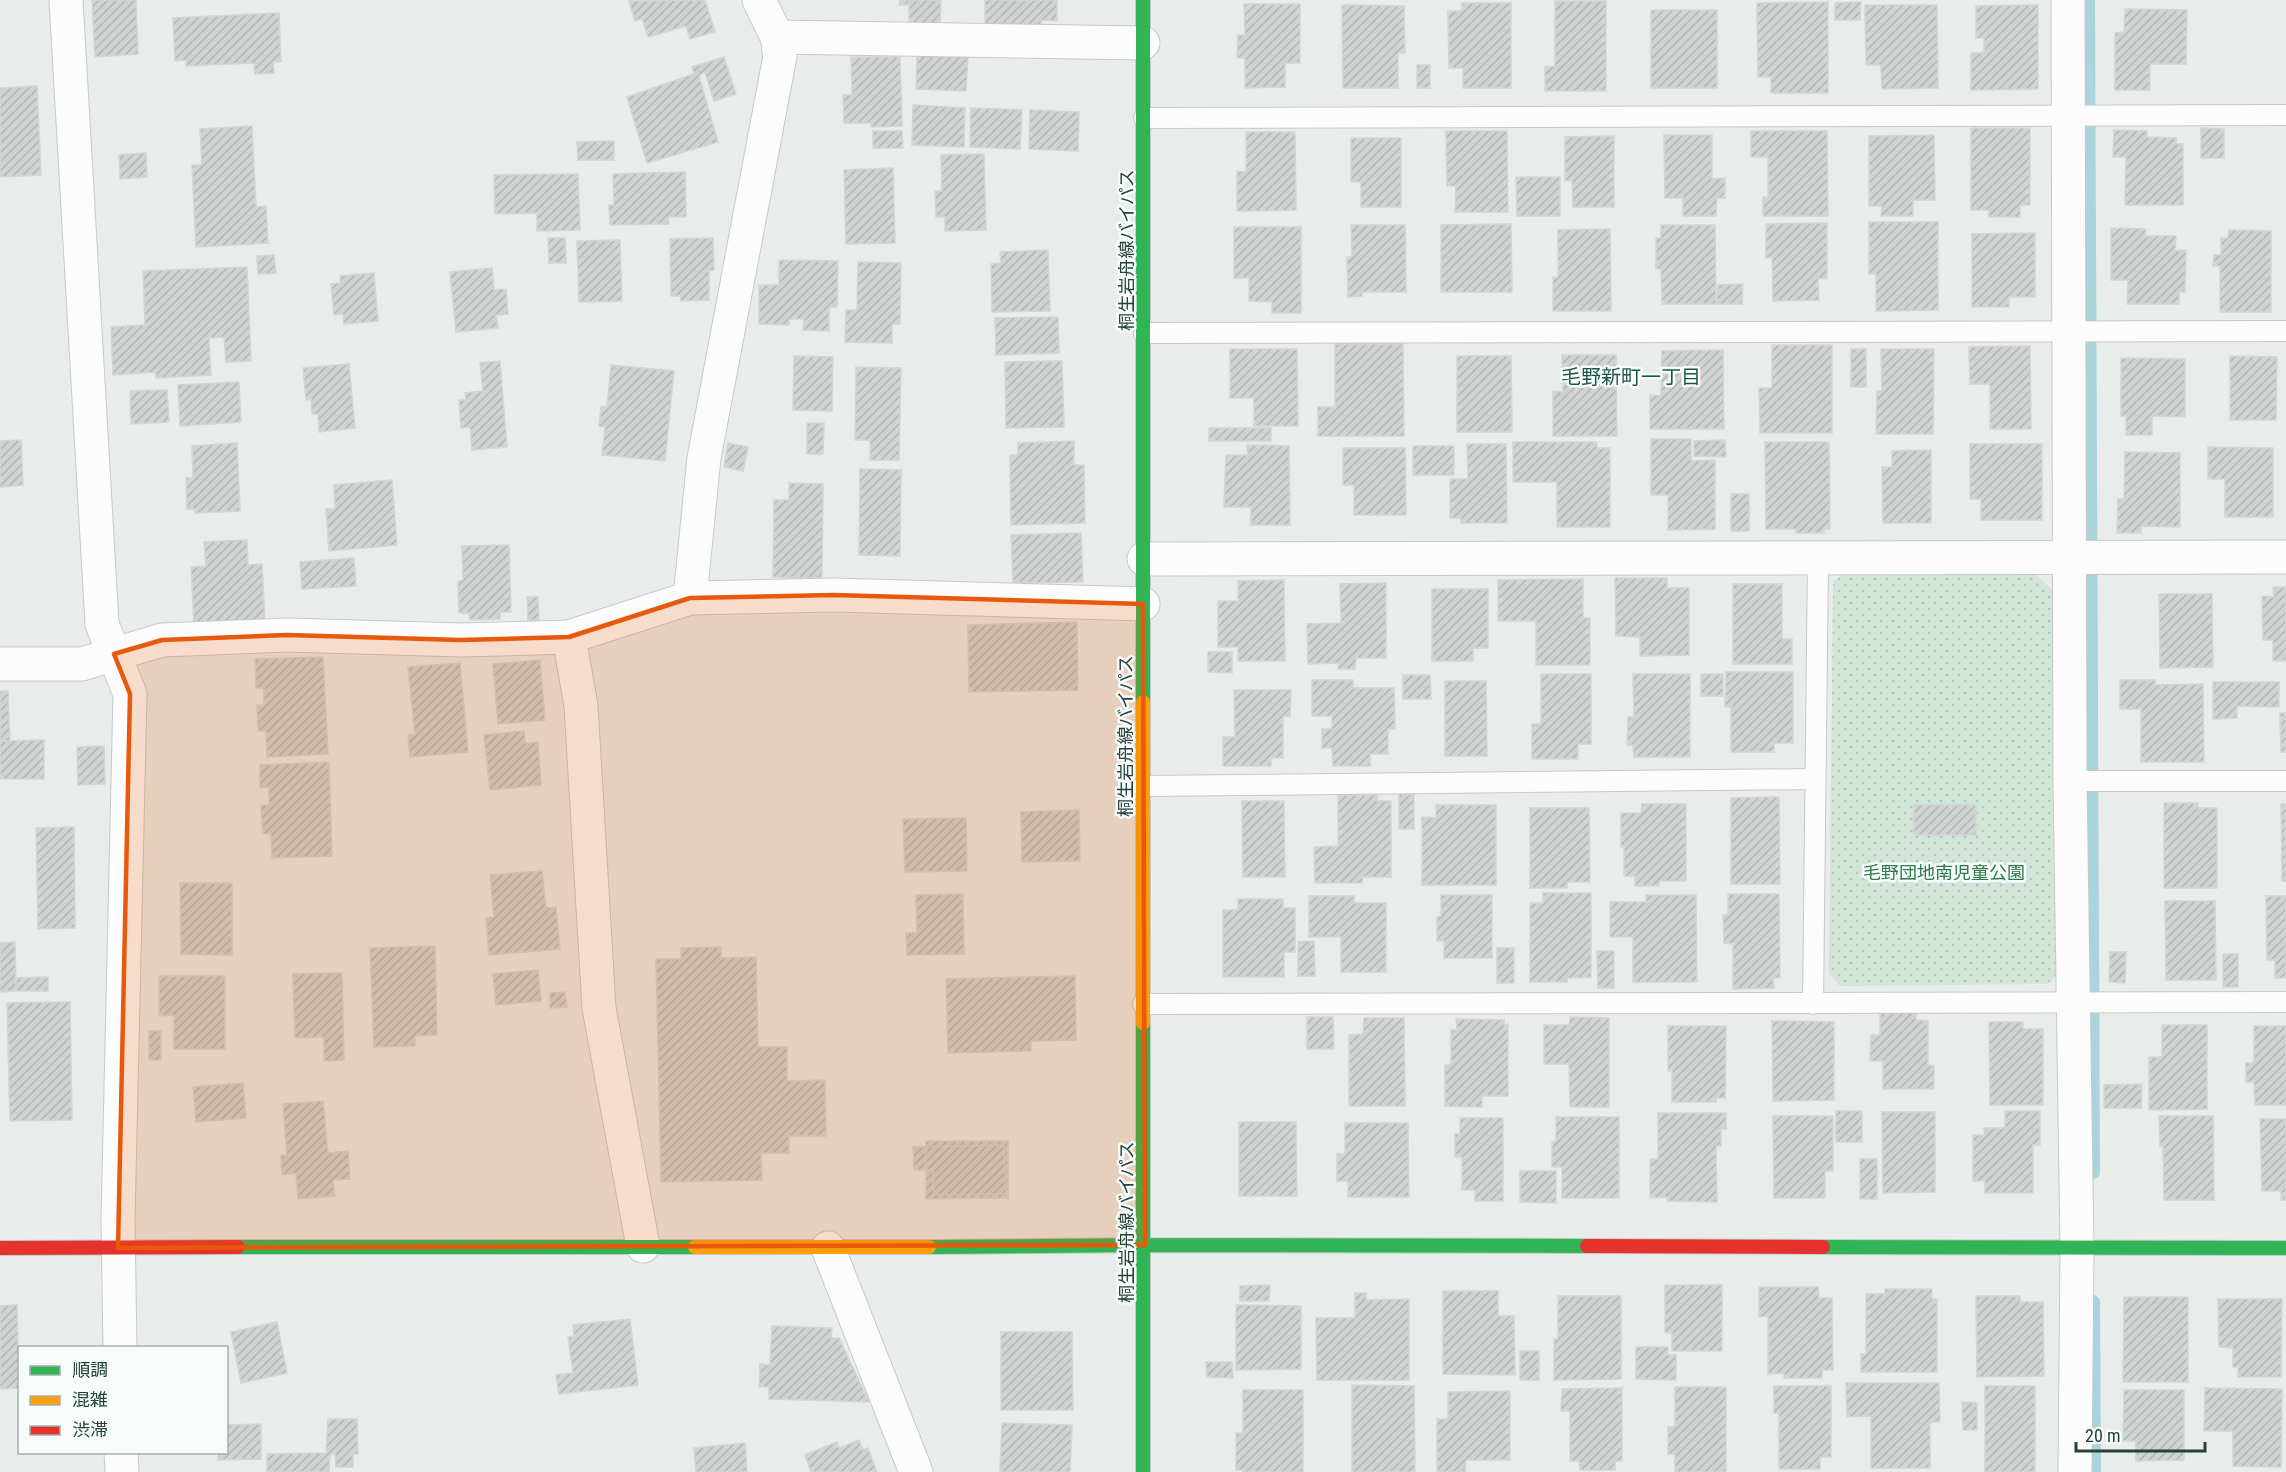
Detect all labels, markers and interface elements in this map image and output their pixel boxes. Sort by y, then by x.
street label: 桐生岩舟線バイパス [1116,169,1137,331]
district label: 毛野新町一丁目 [1561,365,1701,389]
street label: 桐生岩舟線バイパス [1115,655,1136,817]
park label: 毛野団地南児童公園 [1863,862,2025,883]
street label: 桐生岩舟線バイパス [1116,1141,1137,1303]
legend [18,1346,228,1454]
text: 順調 [72,1359,108,1380]
text: 混雑 [72,1389,108,1410]
scale bar [2076,1415,2205,1453]
text: 渋滞 [72,1419,108,1440]
text: 20 m [2085,1425,2120,1446]

